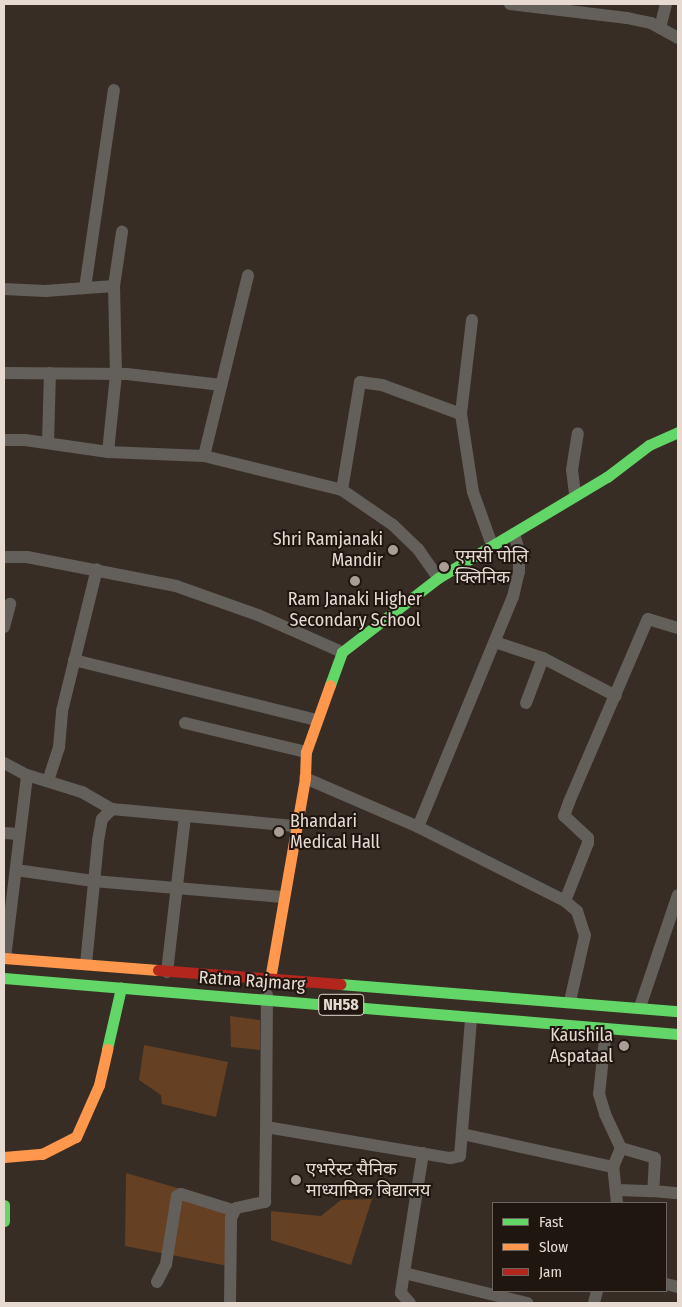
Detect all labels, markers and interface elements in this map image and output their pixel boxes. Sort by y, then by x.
place label: Shri Ramjanaki Mandir [273,529,383,572]
marker: Shri Ramjanaki Mandir [387,544,399,556]
place label: एमसी पोलि क्लिनिक [455,546,529,588]
marker: एमसी पोलि क्लिनिक [437,560,451,574]
marker: Ram Janaki Higher Secondary School [349,575,361,587]
place label: Ram Janaki Higher Secondary School [288,589,422,632]
place label: Bhandari Medical Hall [290,811,380,854]
marker: Bhandari Medical Hall [272,825,286,839]
street label: Ratna Rajmarg [198,967,306,995]
road number: NH58 [317,992,365,1018]
place label: Kaushila Aspataal [550,1025,613,1068]
marker: Kaushila Aspataal [617,1039,631,1053]
place label: एभरेस्ट सैनिक माध्यामिक बिद्यालय [306,1159,430,1202]
marker: एभरेस्ट सैनिक माध्यामिक बिद्यालय [290,1174,302,1186]
legend [492,1202,667,1292]
text: Fast [539,1213,563,1231]
text: Slow [539,1238,568,1256]
text: Jam [539,1263,562,1281]

